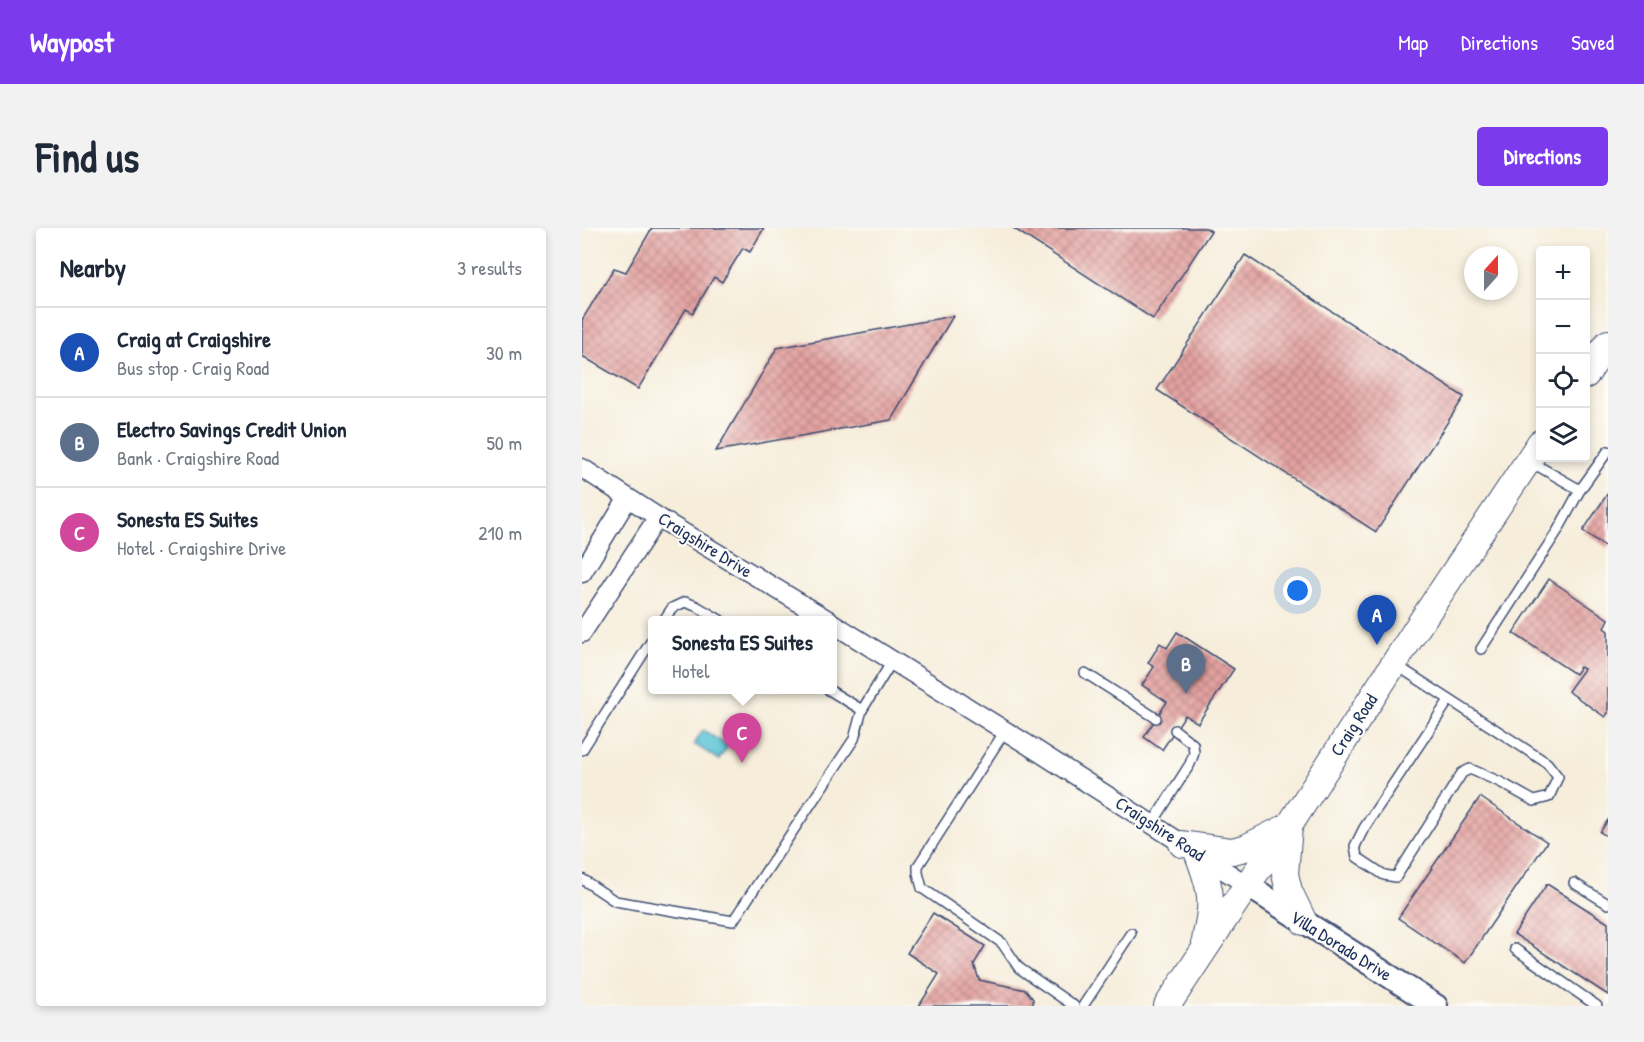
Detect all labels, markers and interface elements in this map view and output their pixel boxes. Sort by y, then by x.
text: Waypost [30,23,114,61]
text: Map [1398,28,1428,57]
text: Directions [1461,28,1538,57]
text: Saved [1571,28,1614,57]
button: Directions [1477,127,1608,186]
text: Find us [36,128,139,185]
north arrow [1464,246,1518,300]
map controls [1536,246,1590,462]
button: + [1536,246,1590,300]
text: Nearby [60,250,126,285]
text: 3 results [457,254,522,281]
button: − [1536,300,1590,354]
text: Craig at Craigshire [117,324,271,354]
text: A [75,339,84,366]
text: 30 m [486,339,522,366]
text: Bus stop · Craig Road [117,354,269,381]
button: locate [1536,354,1590,408]
button: layers [1536,408,1590,462]
text: Electro Savings Credit Union [117,414,347,444]
text: B [74,429,85,456]
text: 50 m [486,429,522,456]
text: Bank · Craigshire Road [117,444,279,471]
text: Sonesta ES Suites [117,504,258,534]
street label: Craigshire Drive [653,506,757,583]
text: C [74,519,85,546]
text: 210 m [478,519,522,546]
text: Hotel · Craigshire Drive [117,534,286,561]
your location [1283,576,1312,605]
pin: A [1358,596,1396,645]
popup [648,616,837,694]
text: Sonesta ES Suites [672,627,813,657]
pin: B [1166,644,1206,694]
text: Hotel [672,657,710,684]
street label: Craig Road [1324,689,1383,761]
pin: C [722,714,762,763]
street label: Craigshire Road [1111,790,1210,867]
street label: Villa Dorado Drive [1286,904,1397,987]

